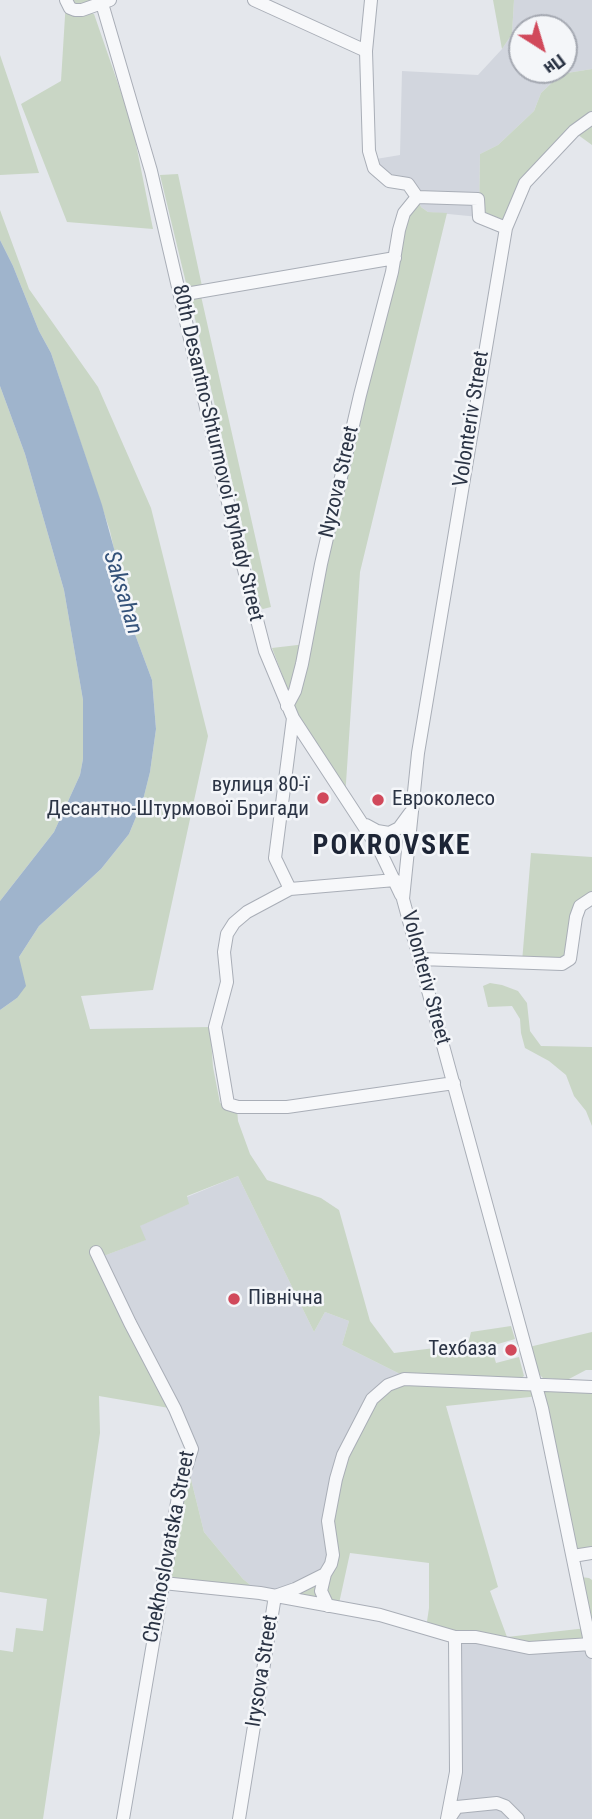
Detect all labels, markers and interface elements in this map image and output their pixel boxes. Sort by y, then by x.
north arrow [508,14,578,84]
text: Пн [539,49,570,80]
street label: 80th Desantno-Shturmovoi Bryhady Street [166,282,268,624]
street label: Volonteriv Street [449,349,495,489]
street label: Nyzova Street [315,424,365,540]
water label: Saksahan [96,548,148,638]
place label: вулиця 80-ї Десантно-Штурмової Бригади [47,773,309,823]
place label: Евроколесо [392,787,495,813]
marker: вулиця 80-ї Десантно-Штурмової Бригади [315,790,331,806]
marker: Евроколесо [370,792,386,808]
district label: POKROVSKE [314,830,470,864]
street label: Volonteriv Street [395,908,455,1048]
place label: Північна [248,1286,323,1312]
marker: Північна [226,1291,242,1307]
place label: Техбаза [428,1337,497,1363]
marker: Техбаза [503,1342,519,1358]
street label: Chekhoslovatska Street [139,1449,201,1645]
street label: Irysova Street [242,1613,284,1729]

